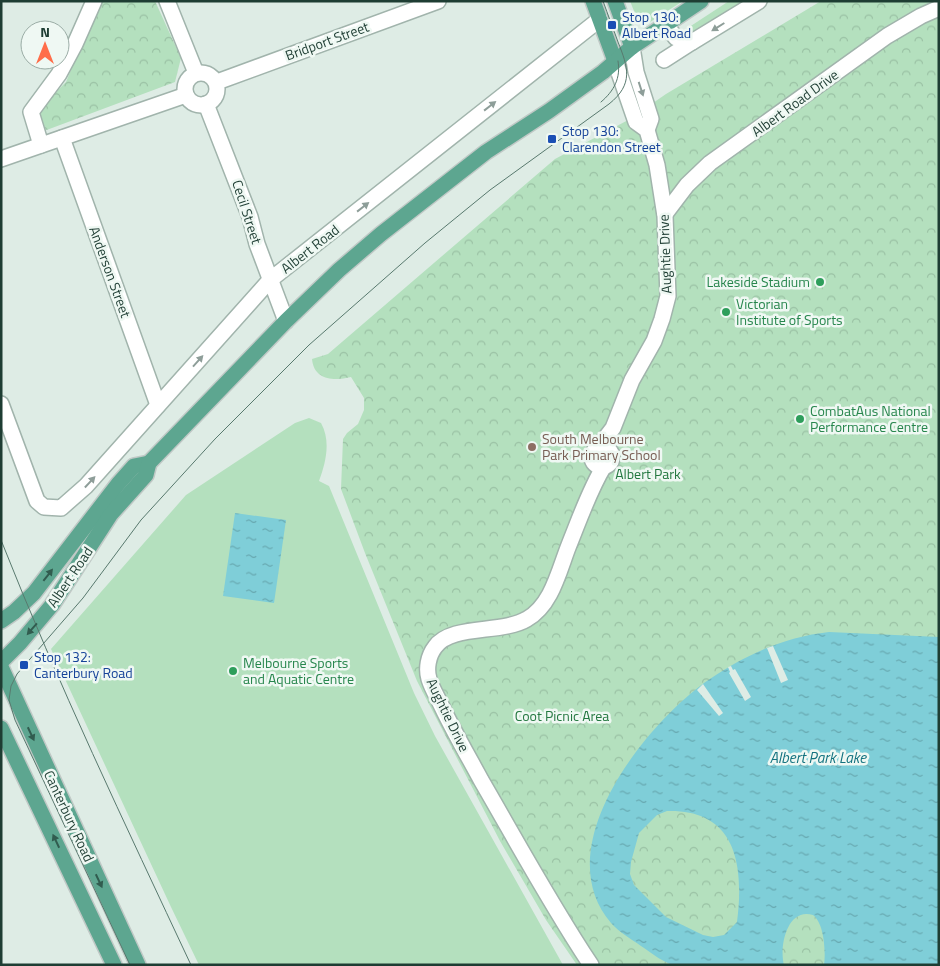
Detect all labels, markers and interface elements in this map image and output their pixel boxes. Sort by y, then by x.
place label: Stop 130: Albert Road [622,6,691,43]
street label: Bridport Street [282,16,372,65]
marker: Stop 130: Albert Road [606,19,618,31]
north arrow [20,20,70,70]
text: N [40,21,50,42]
one-way arrow [711,22,724,31]
street label: Albert Road Drive [747,64,842,141]
one-way arrow [638,82,646,97]
one-way arrow [483,100,496,111]
place label: Stop 130: Clarendon Street [562,120,661,157]
marker: Stop 130: Clarendon Street [546,133,558,145]
street label: Cecil Street [227,177,268,247]
one-way arrow [356,201,369,212]
street label: Aughtie Drive [653,214,676,294]
street label: Albert Road [276,219,343,278]
street label: Anderson Street [84,223,137,320]
place label: Lakeside Stadium [707,271,810,292]
marker: Lakeside Stadium [814,276,826,288]
place label: Victorian Institute of Sports [736,293,843,330]
marker: Victorian Institute of Sports [720,306,732,318]
one-way arrow [192,355,204,367]
place label: CombatAus National Performance Centre [810,400,931,437]
marker: CombatAus National Performance Centre [794,413,806,425]
place label: South Melbourne Park Primary School [542,428,661,465]
marker: South Melbourne Park Primary School [526,441,538,453]
park label: Albert Park [615,463,681,484]
one-way arrow [84,476,96,488]
street label: Albert Road [42,542,98,611]
one-way arrow [43,569,54,582]
one-way arrow [26,622,38,634]
place label: Stop 132: Canterbury Road [34,646,133,683]
place label: Melbourne Sports and Aquatic Centre [243,652,354,689]
marker: Stop 132: Canterbury Road [18,659,30,671]
marker: Melbourne Sports and Aquatic Centre [227,665,239,677]
street label: Aughtie Drive [422,675,475,755]
park label: Coot Picnic Area [515,705,609,726]
one-way arrow [27,727,35,741]
water label: Albert Park Lake [770,746,867,769]
street label: Canterbury Road [39,767,100,865]
one-way arrow [52,834,60,849]
one-way arrow [95,874,103,888]

